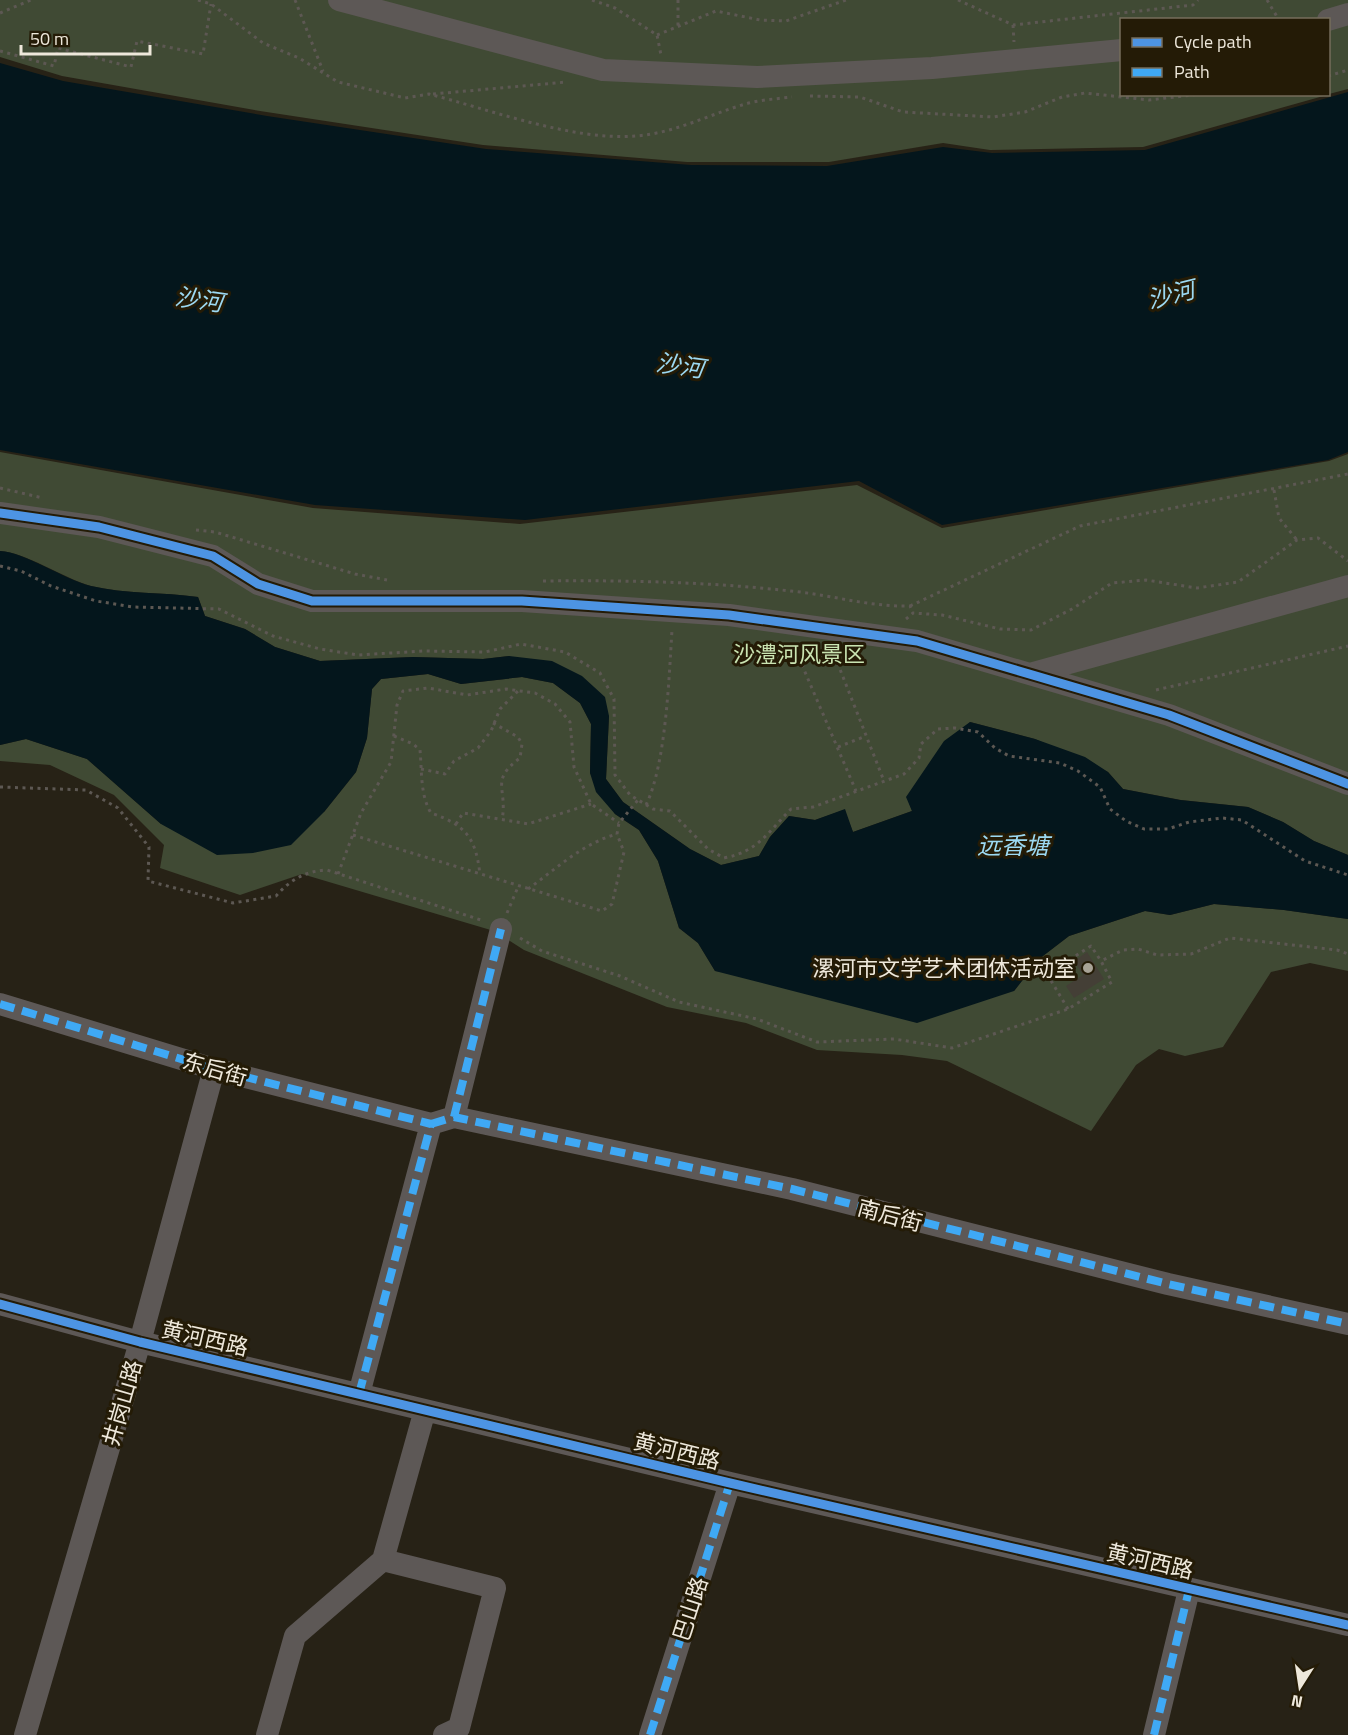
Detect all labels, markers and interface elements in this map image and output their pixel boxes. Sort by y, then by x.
scale bar [21,18,150,56]
legend [1120,18,1330,96]
text: 50 m [30,25,69,52]
text: Cycle path [1174,28,1252,55]
text: Path [1174,58,1210,85]
water label: 沙河 [1143,270,1202,317]
water label: 沙河 [173,278,229,321]
water label: 沙河 [654,344,710,387]
park label: 沙澧河风景区 [733,637,865,671]
water label: 远香塘 [977,827,1053,863]
place label: 漯河市文学艺术团体活动室 [812,951,1076,985]
marker: 漯河市文学艺术团体活动室 [1081,961,1095,975]
street label: 东后街 [179,1044,251,1094]
street label: 南后街 [854,1190,926,1240]
street label: 黄河西路 [158,1312,252,1364]
street label: 井岗山路 [94,1356,150,1450]
street label: 黄河西路 [630,1424,724,1478]
street label: 黄河西路 [1103,1535,1197,1587]
street label: 巴山路 [664,1572,716,1646]
north arrow [1270,1657,1330,1717]
text: N [1289,1689,1305,1715]

